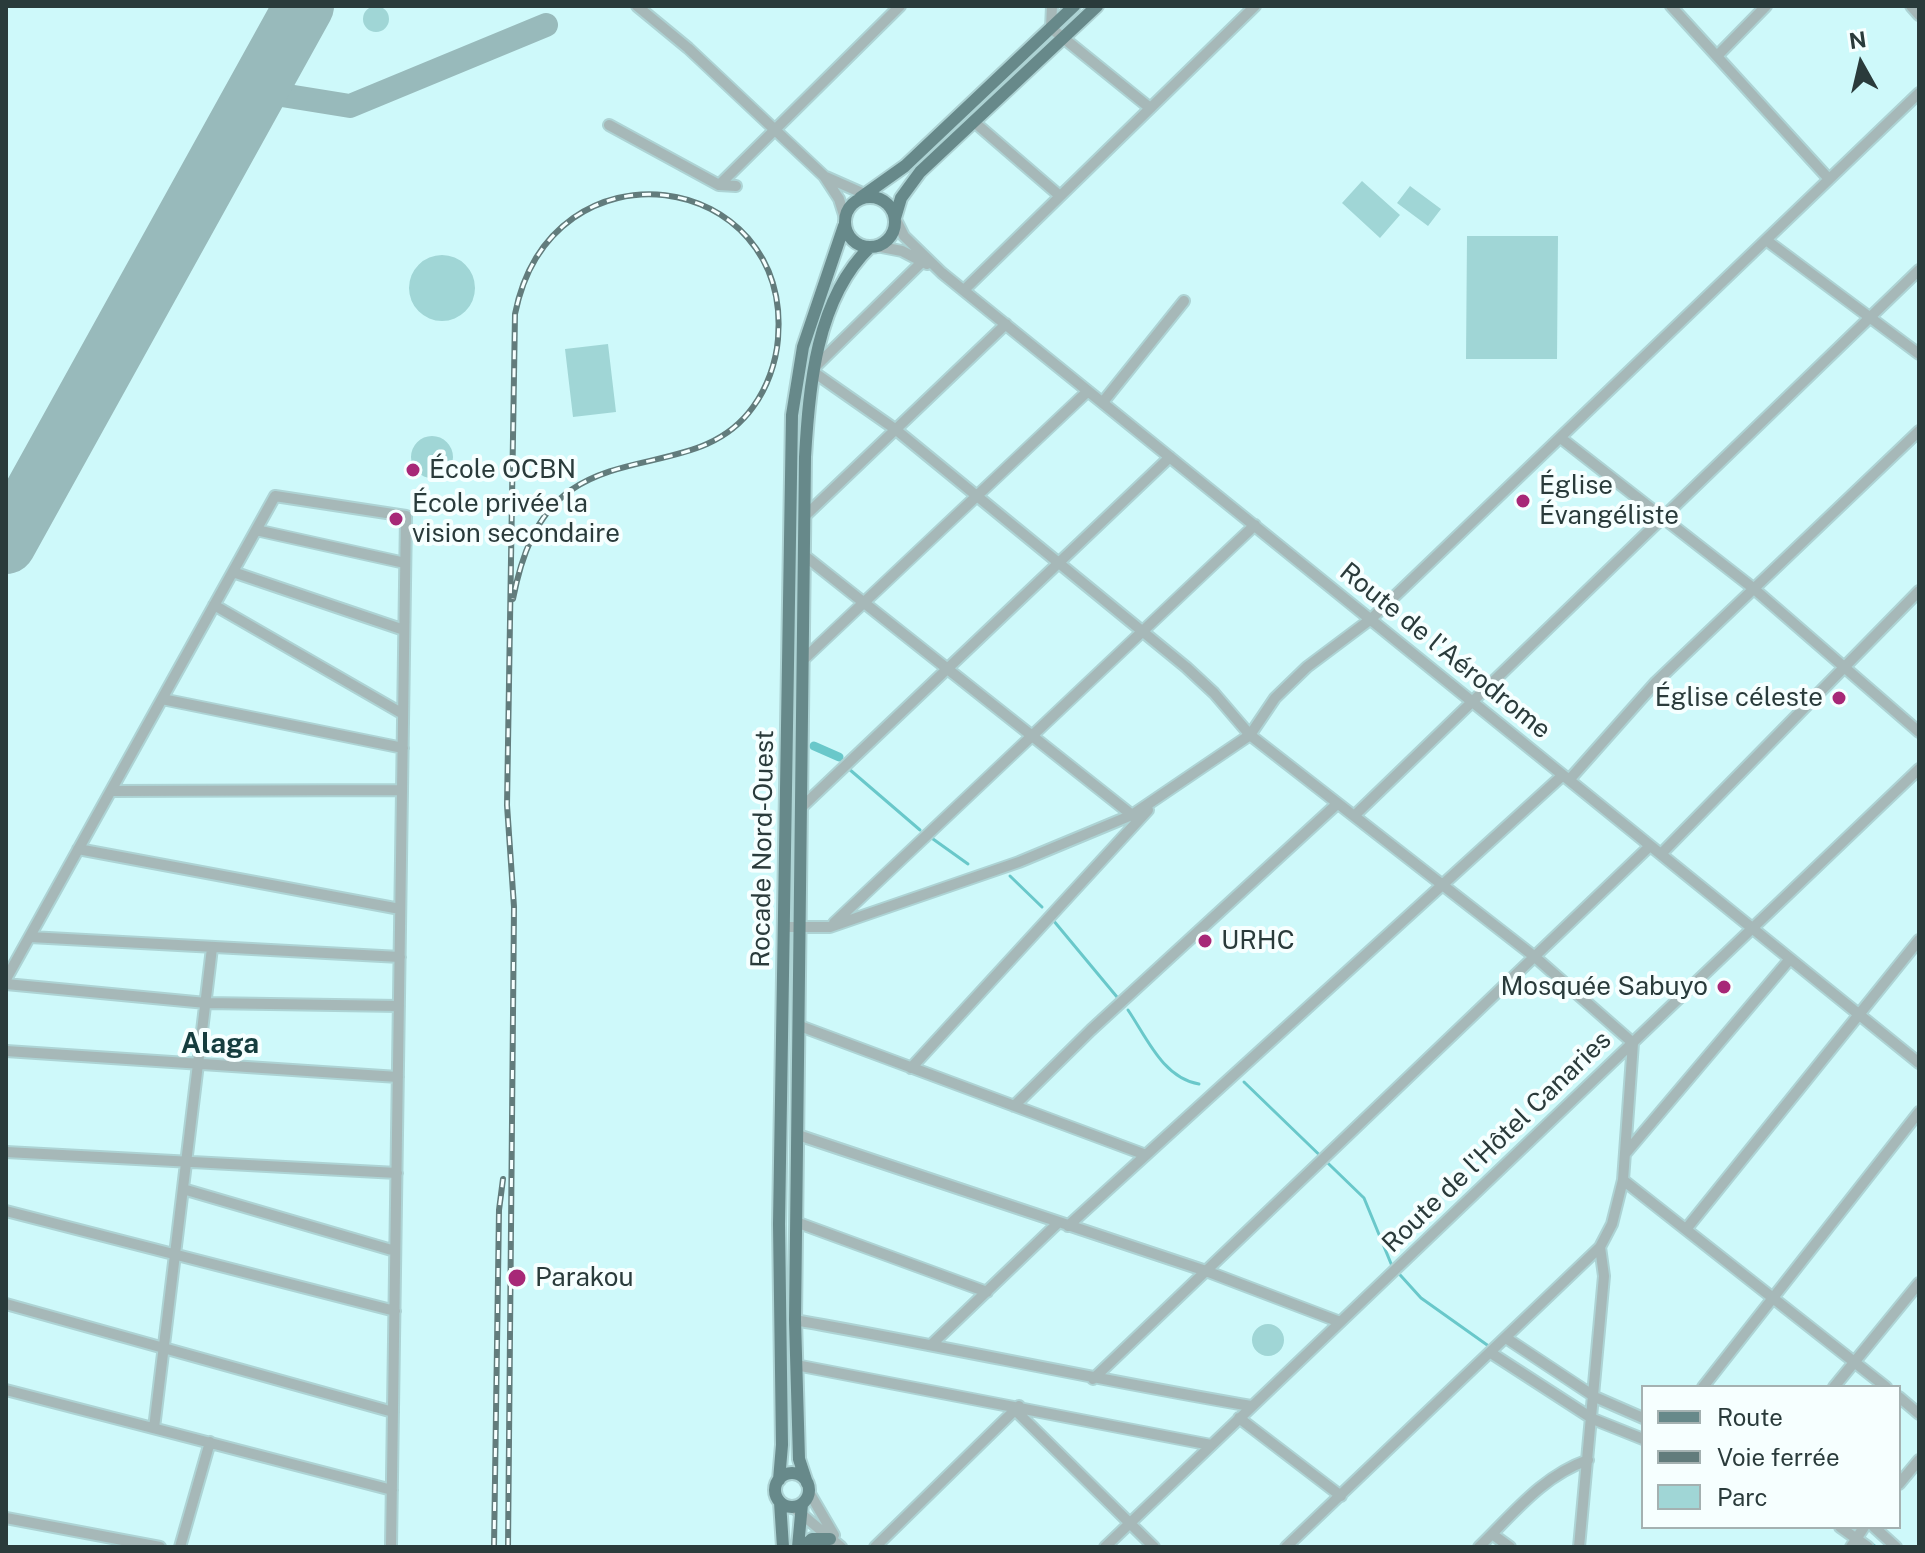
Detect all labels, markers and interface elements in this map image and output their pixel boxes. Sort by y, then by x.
north arrow [1821,24,1901,104]
text: N [1847,26,1868,54]
place label: École OCBN [429,454,576,486]
marker: École OCBN [404,461,422,479]
place label: Église Évangéliste [1539,470,1679,532]
place label: École privée la vision secondaire [412,488,620,550]
marker: Église Évangéliste [1514,492,1532,510]
marker: École privée la vision secondaire [387,510,405,528]
street label: Route de l'Aérodrome [1333,556,1557,746]
place label: Église céleste [1655,682,1823,714]
marker: Église céleste [1830,689,1848,707]
street label: Rocade Nord-Ouest [745,730,781,968]
place label: URHC [1221,925,1295,957]
marker: URHC [1196,932,1214,950]
place label: Mosquée Sabuyo [1500,971,1708,1003]
marker: Mosquée Sabuyo [1715,978,1733,996]
street label: Route de l'Hôtel Canaries [1376,1025,1618,1259]
district label: Alaga [181,1027,259,1061]
place label: Parakou [535,1262,633,1294]
marker: Parakou [506,1267,528,1289]
legend [1641,1385,1901,1529]
text: Route [1717,1403,1783,1431]
text: Voie ferrée [1717,1443,1840,1471]
text: Parc [1717,1483,1768,1511]

